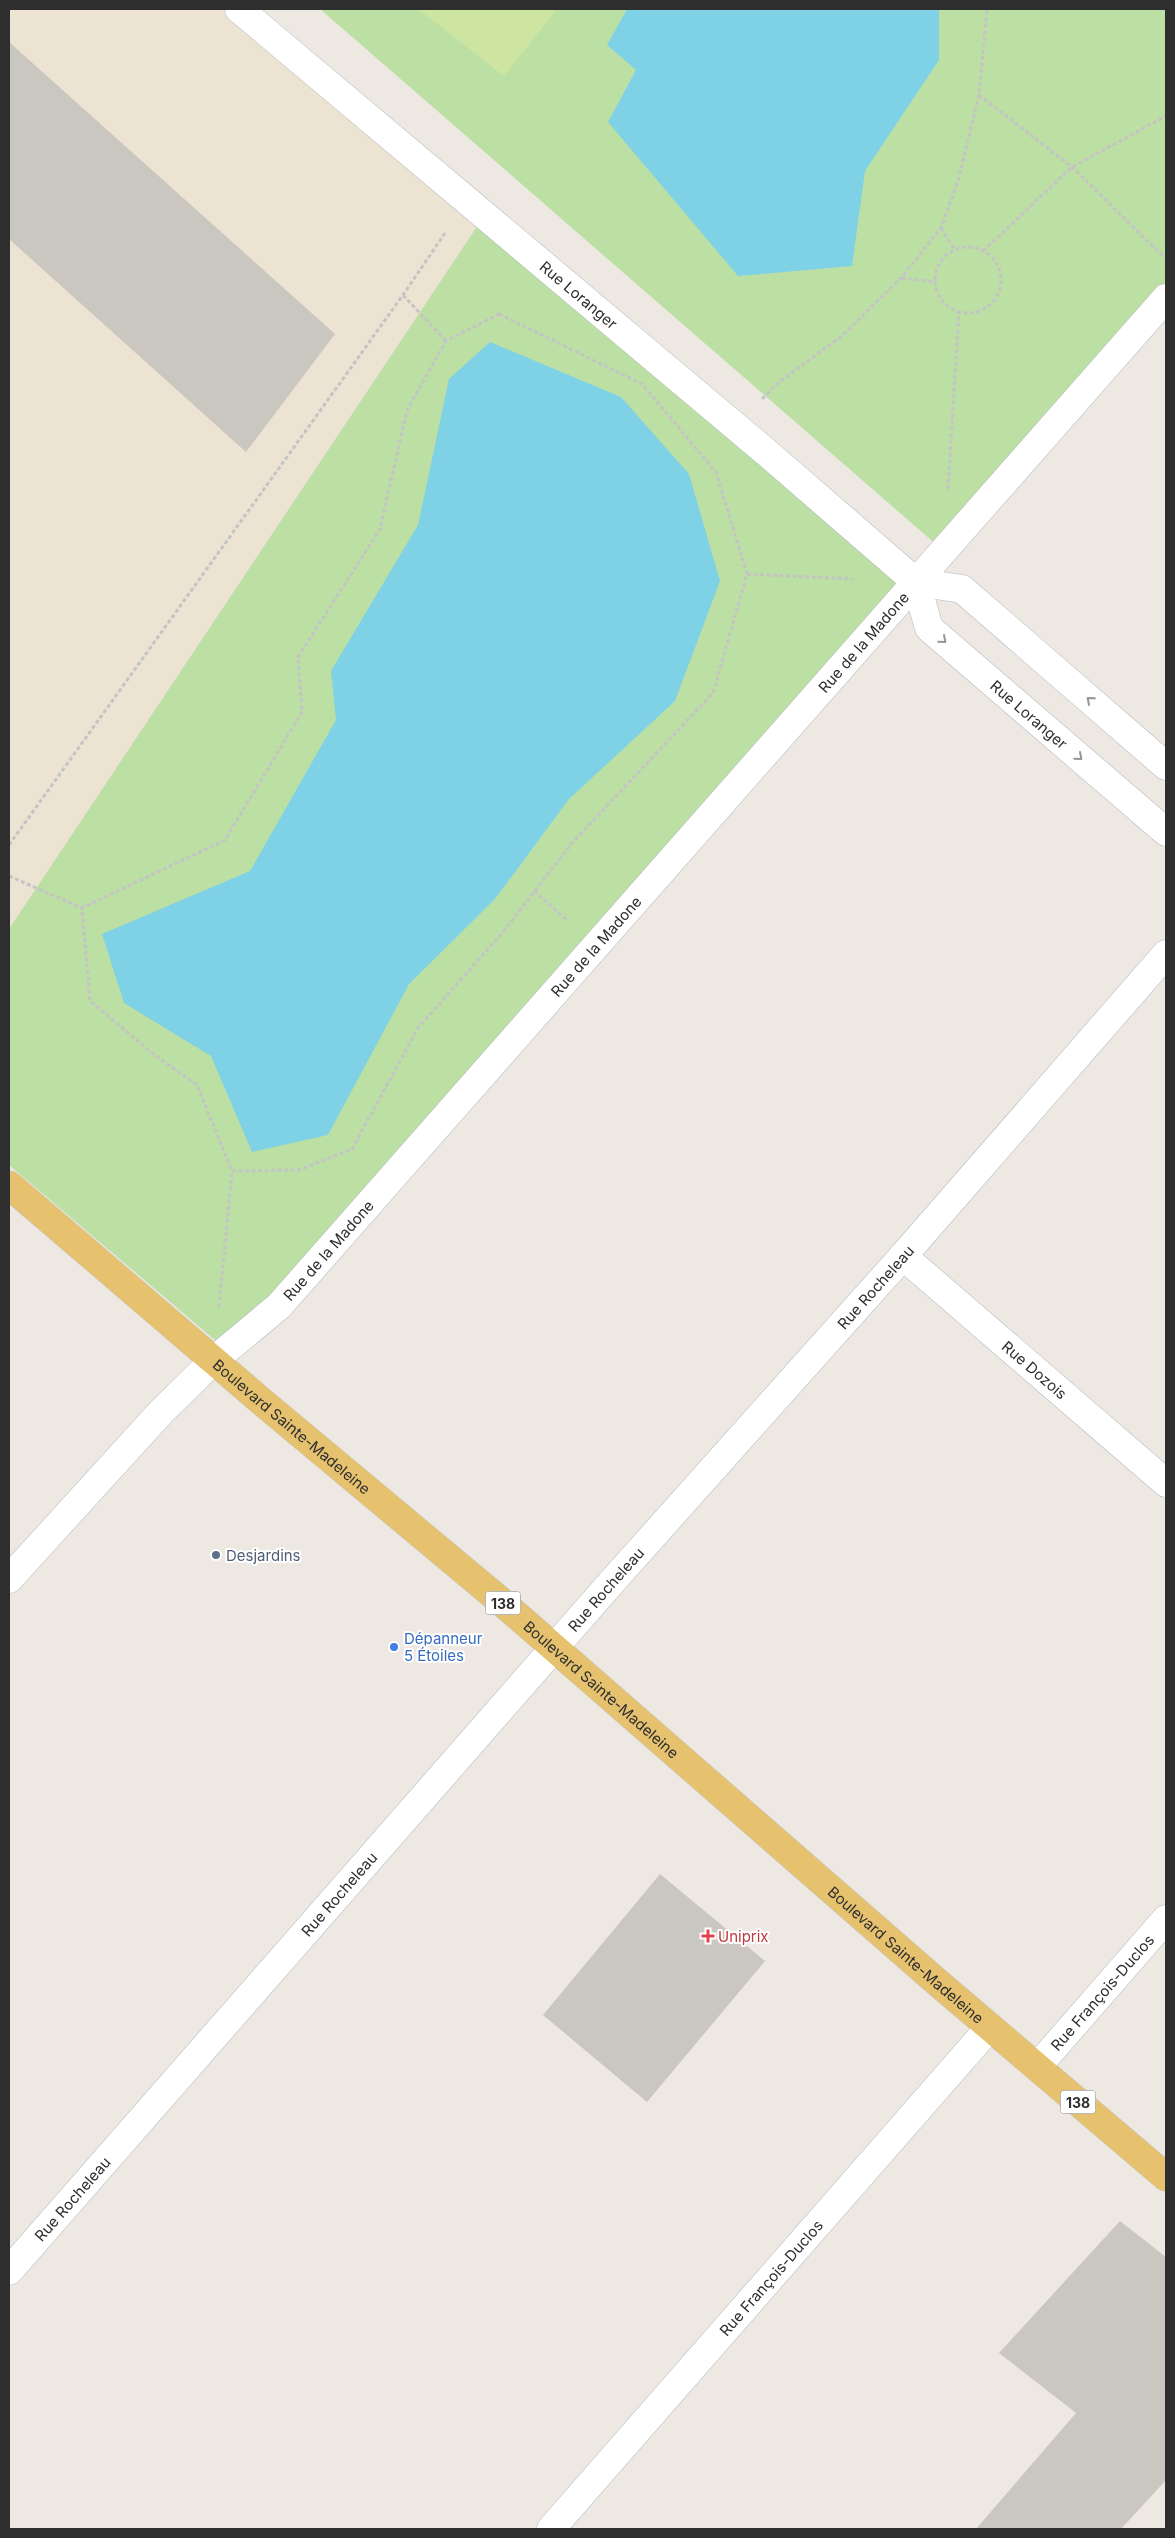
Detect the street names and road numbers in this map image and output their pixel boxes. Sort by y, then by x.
street label: Rue Loranger [536,257,622,333]
street label: Rue de la Madone [814,588,913,696]
street label: Rue Loranger [987,676,1072,753]
street label: Rue de la Madone [546,892,645,1000]
street label: Rue de la Madone [279,1196,378,1304]
street label: Rue Rocheleau [833,1241,918,1333]
street label: Rue Dozois [998,1336,1071,1403]
street label: Boulevard Sainte-Madeleine [209,1355,375,1498]
street label: Rue Rocheleau [563,1543,648,1635]
road number: 138 [486,1592,520,1615]
street label: Boulevard Sainte-Madeleine [520,1616,683,1762]
street label: Rue Rocheleau [297,1848,381,1940]
street label: Boulevard Sainte-Madeleine [824,1882,988,2027]
street label: Rue François-Duclos [1046,1930,1158,2054]
road number: 138 [1060,2090,1096,2114]
street label: Rue Rocheleau [30,2153,114,2245]
street label: Rue François-Duclos [715,2216,827,2339]

